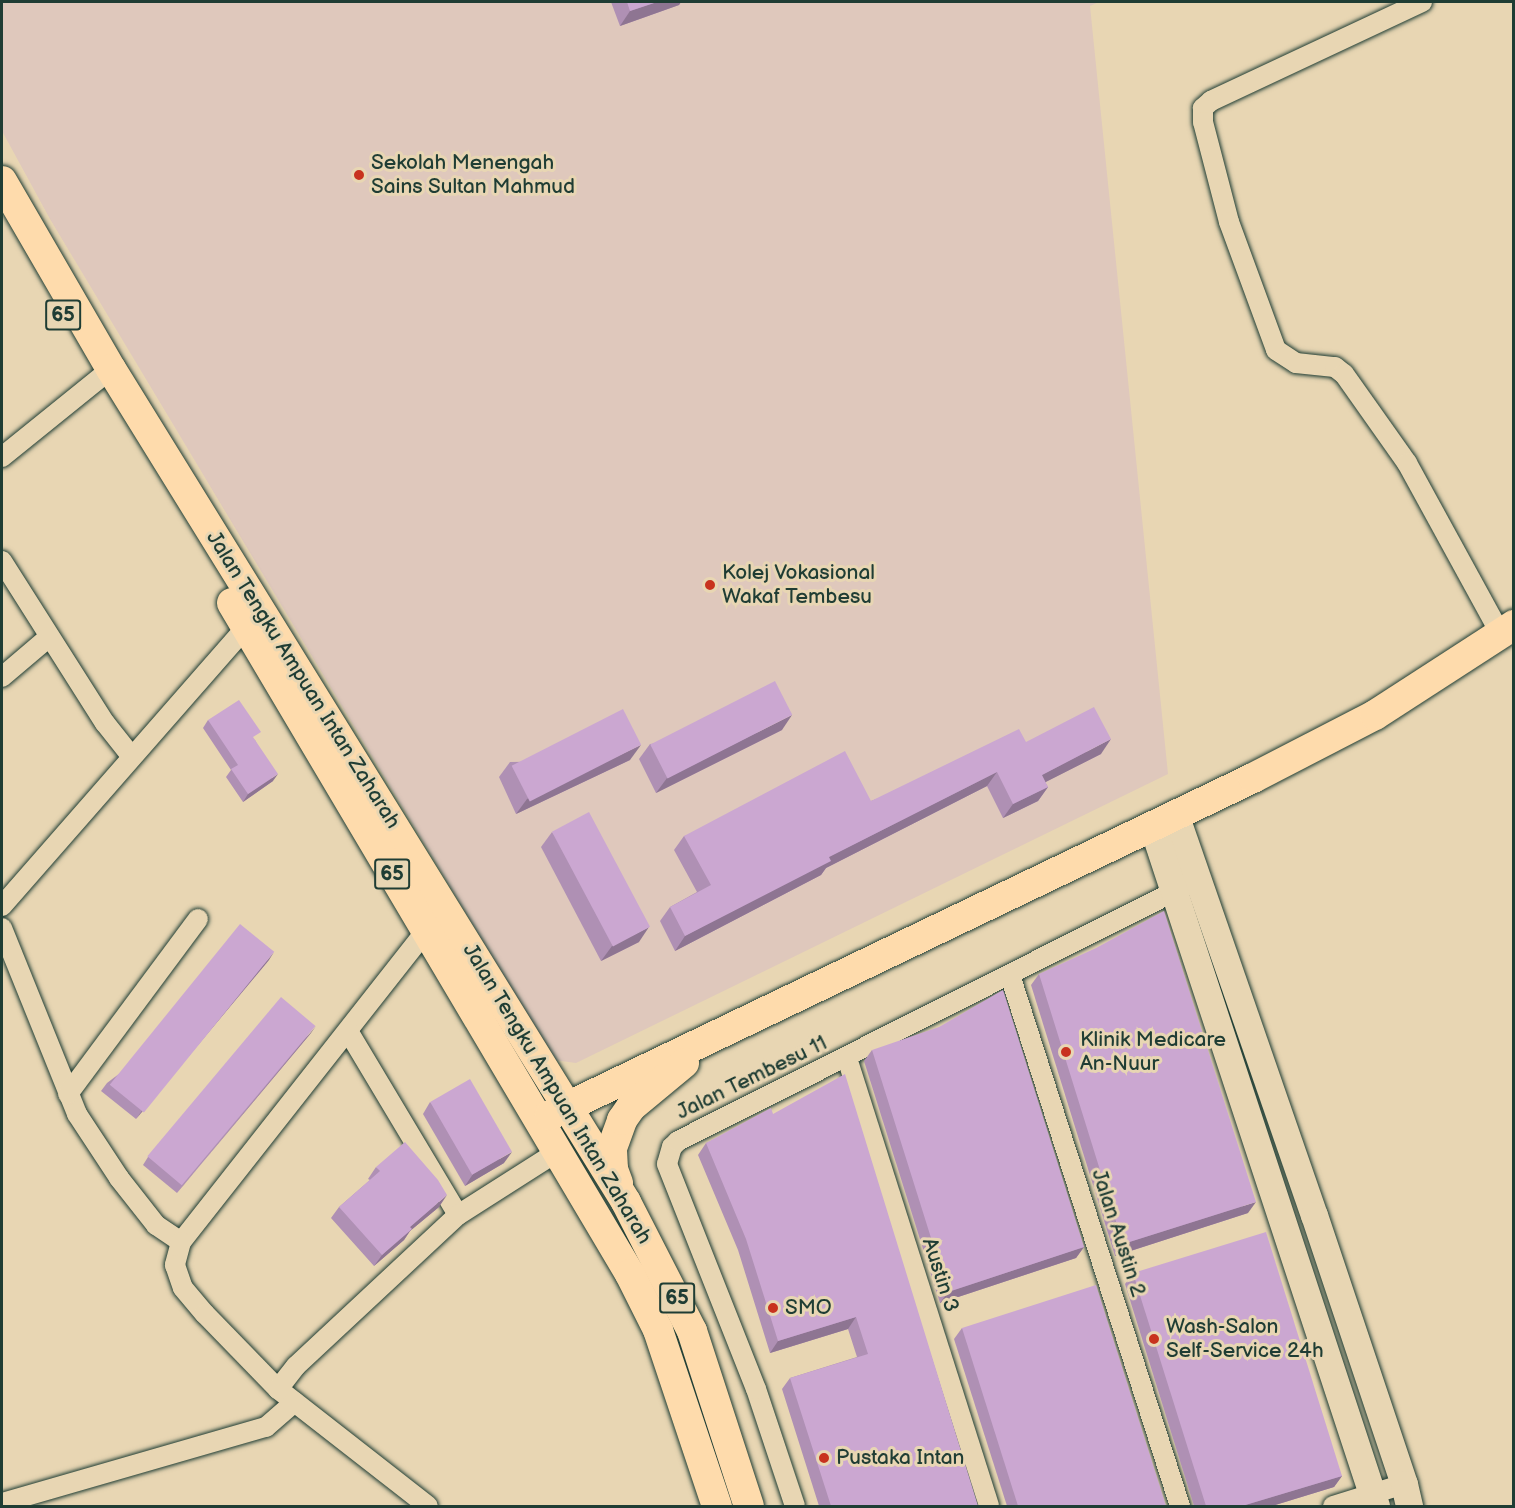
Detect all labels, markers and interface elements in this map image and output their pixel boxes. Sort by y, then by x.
place label: Sekolah Menengah Sains Sultan Mahmud [371,150,575,200]
marker: Sekolah Menengah Sains Sultan Mahmud [352,168,366,182]
road number: 65 [45,298,81,332]
street label: Jalan Tengku Ampuan Intan Zaharah [201,526,405,834]
place label: Kolej Vokasional Wakaf Tembesu [722,560,876,610]
marker: Kolej Vokasional Wakaf Tembesu [703,578,717,592]
road number: 65 [374,857,410,891]
street label: Jalan Tengku Ampuan Intan Zaharah [457,939,657,1249]
place label: Klinik Medicare An-Nuur [1080,1027,1226,1077]
street label: Jalan Tembesu 11 [672,1030,832,1126]
marker: Klinik Medicare An-Nuur [1057,1043,1075,1061]
street label: Jalan Austin 2 [1086,1166,1150,1300]
street label: Austin 3 [916,1235,964,1315]
road number: 65 [659,1281,695,1315]
place label: SMO [785,1295,832,1321]
marker: SMO [766,1301,780,1315]
place label: Wash-Salon Self-Service 24h [1166,1314,1324,1364]
marker: Wash-Salon Self-Service 24h [1147,1332,1161,1346]
place label: Pustaka Intan [836,1445,964,1471]
marker: Pustaka Intan [817,1451,831,1465]

